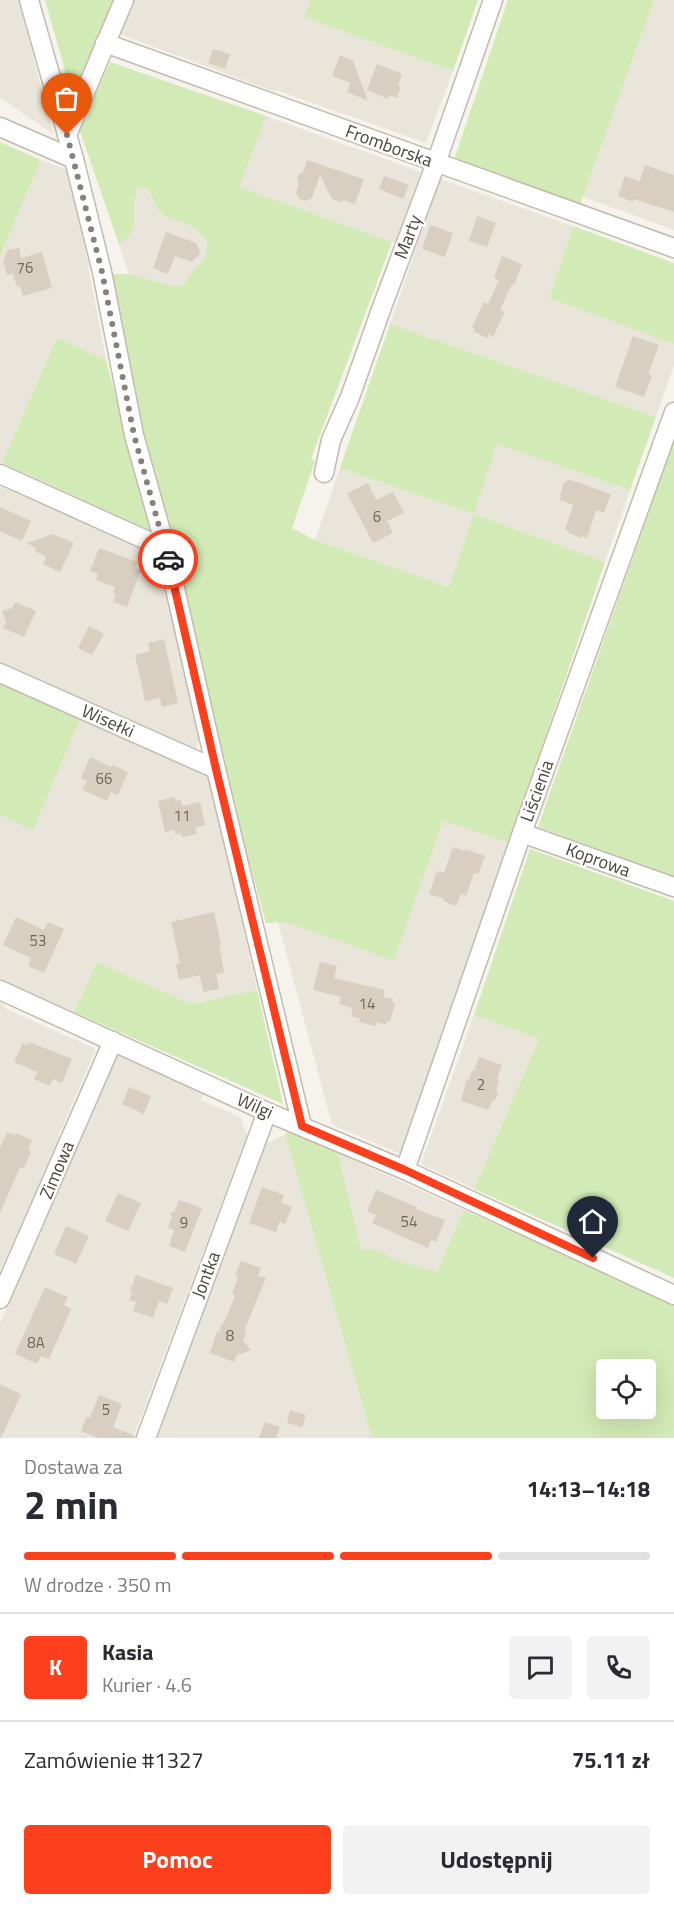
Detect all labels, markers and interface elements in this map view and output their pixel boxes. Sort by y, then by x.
pin [41,73,92,135]
icon: bag [50,82,83,115]
street label: Fromborska [342,117,436,174]
street label: Marty [387,211,428,263]
house number: 76 [17,256,33,279]
house number: 6 [373,505,381,528]
courier [138,529,198,589]
icon: car [152,543,185,576]
street label: Wisełki [77,697,139,744]
street label: Liścienia [513,756,560,826]
house number: 66 [96,767,112,790]
house number: 11 [174,804,190,827]
street label: Koprowa [562,835,634,884]
house number: 53 [30,929,46,952]
house number: 14 [359,992,375,1015]
house number: 2 [477,1073,485,1096]
street label: Wilgi [233,1086,278,1125]
street label: Zimowa [32,1137,81,1203]
pin [567,1196,618,1258]
icon: home [576,1205,609,1238]
house number: 54 [401,1210,417,1233]
house number: 9 [180,1211,188,1234]
street label: Jontka [184,1248,227,1302]
house number: 8 [226,1324,234,1347]
house number: 8A [27,1331,45,1354]
map controls [596,1359,656,1419]
button: locate [596,1359,656,1419]
house number: 5 [102,1398,110,1421]
text: Dostawa za [24,1451,122,1482]
text: 14:13–14:18 [527,1472,650,1506]
text: 2 min [24,1475,119,1534]
text: W drodze · 350 m [24,1569,172,1600]
text: Kasia [102,1635,153,1669]
button: chat [509,1636,572,1699]
button: phone [587,1636,650,1699]
text: K [49,1650,62,1684]
text: Kurier · 4.6 [102,1669,192,1700]
text: Zamówienie #1327 [24,1743,204,1777]
text: 75.11 zł [572,1743,650,1777]
button: Pomoc [24,1825,331,1894]
button: Udostępnij [343,1825,650,1894]

